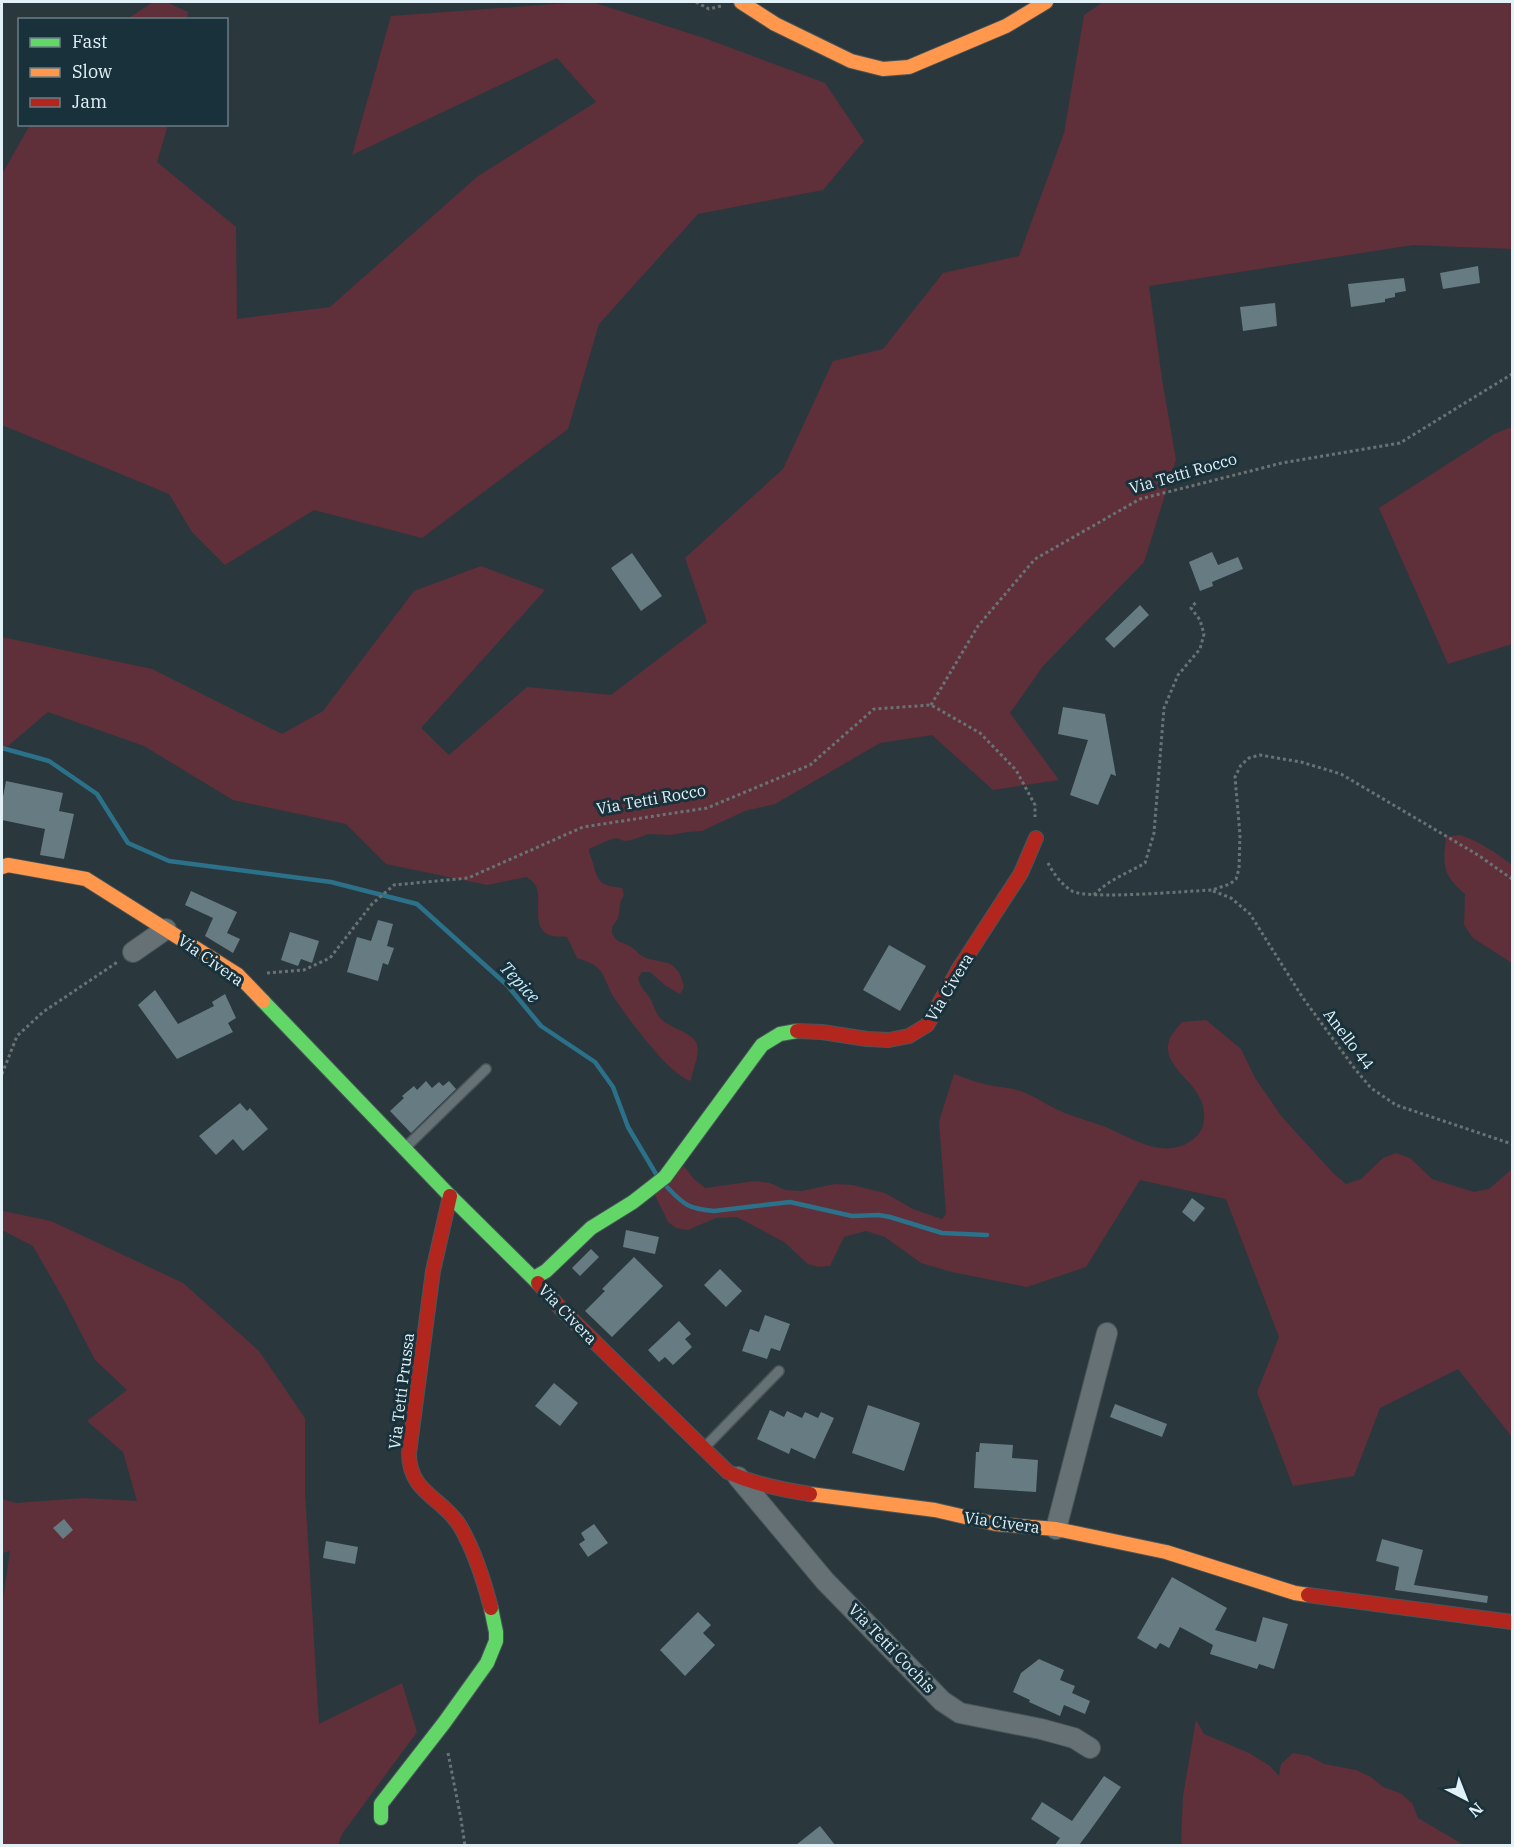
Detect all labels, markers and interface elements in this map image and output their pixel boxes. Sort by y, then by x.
legend [18,18,228,126]
text: Fast [72,30,107,53]
text: Slow [72,60,112,83]
text: Jam [72,90,107,113]
street label: Via Tetti Rocco [1127,448,1239,498]
street label: Via Tetti Rocco [595,780,707,818]
street label: Via Civera [174,930,248,990]
street label: Via Civera [921,949,977,1025]
water label: Tepice [495,956,545,1008]
street label: Anello 44 [1320,1005,1378,1073]
street label: Via Civera [534,1280,602,1348]
street label: Via Tetti Prussa [384,1331,418,1450]
street label: Via Civera [963,1507,1041,1537]
street label: Via Tetti Cochis [844,1599,940,1697]
north arrow [1436,1769,1496,1829]
text: N [1465,1798,1487,1822]

